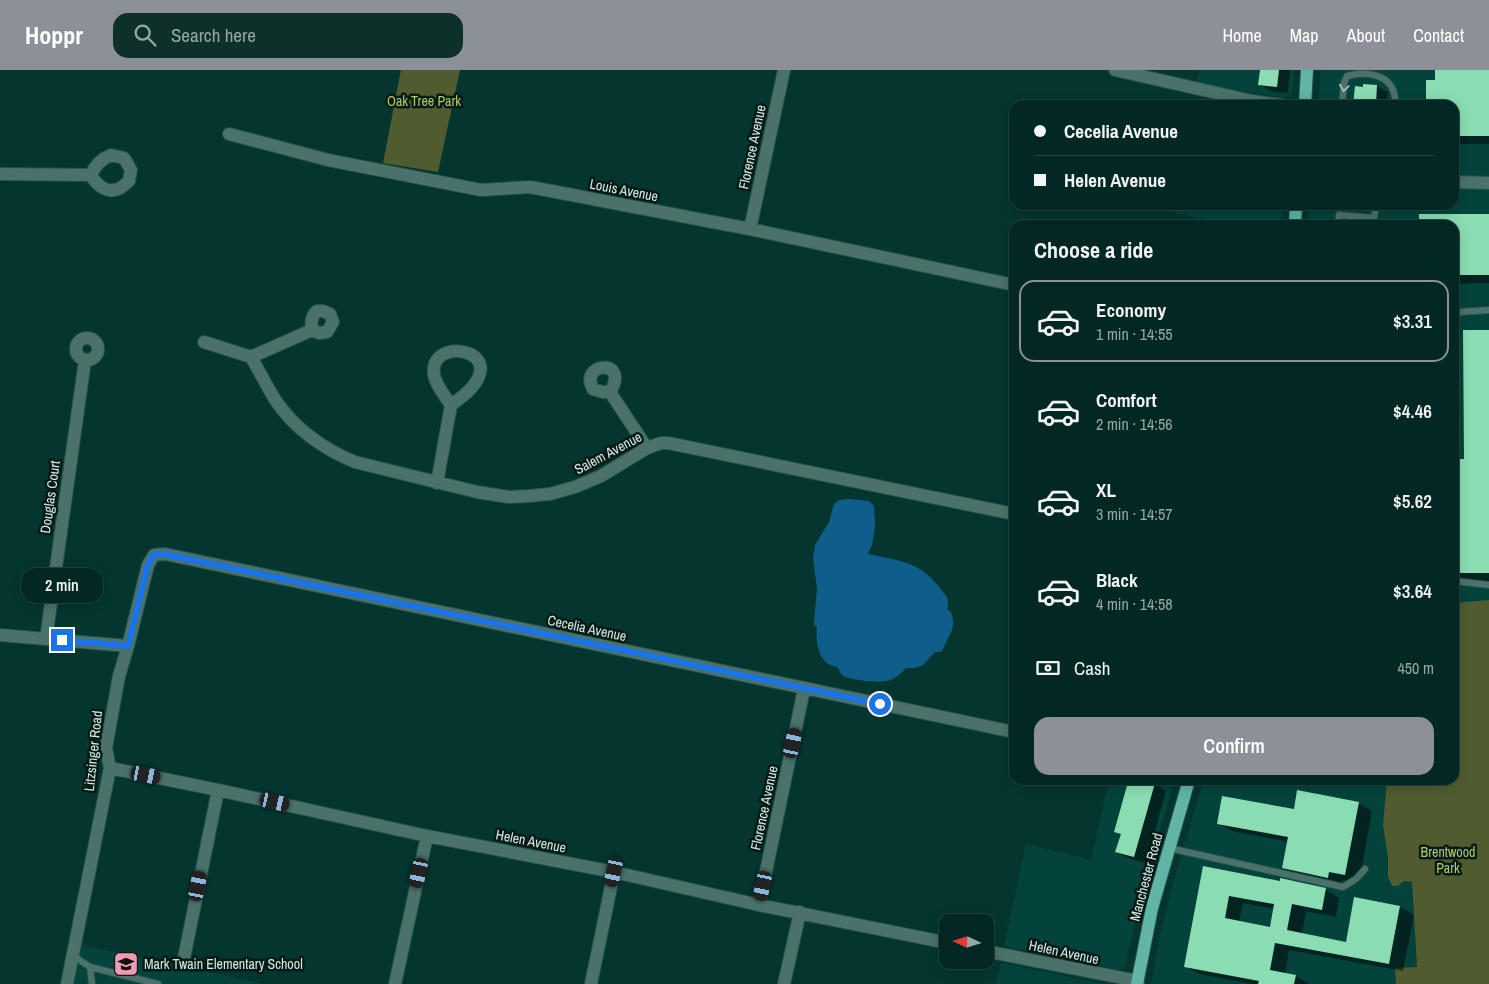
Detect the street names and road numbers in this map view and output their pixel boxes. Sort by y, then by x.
street label: Florence Avenue [734,103,770,191]
street label: Louis Avenue [588,175,660,205]
street label: Salem Avenue [571,428,645,478]
street label: Douglas Court [36,459,64,535]
street label: Cecelia Avenue [546,611,628,645]
street label: Litzsinger Road [80,710,106,792]
street label: Florence Avenue [746,764,782,852]
street label: Helen Avenue [494,825,568,857]
street label: Manchester Road [1126,831,1166,923]
street label: Helen Avenue [1027,936,1101,968]

